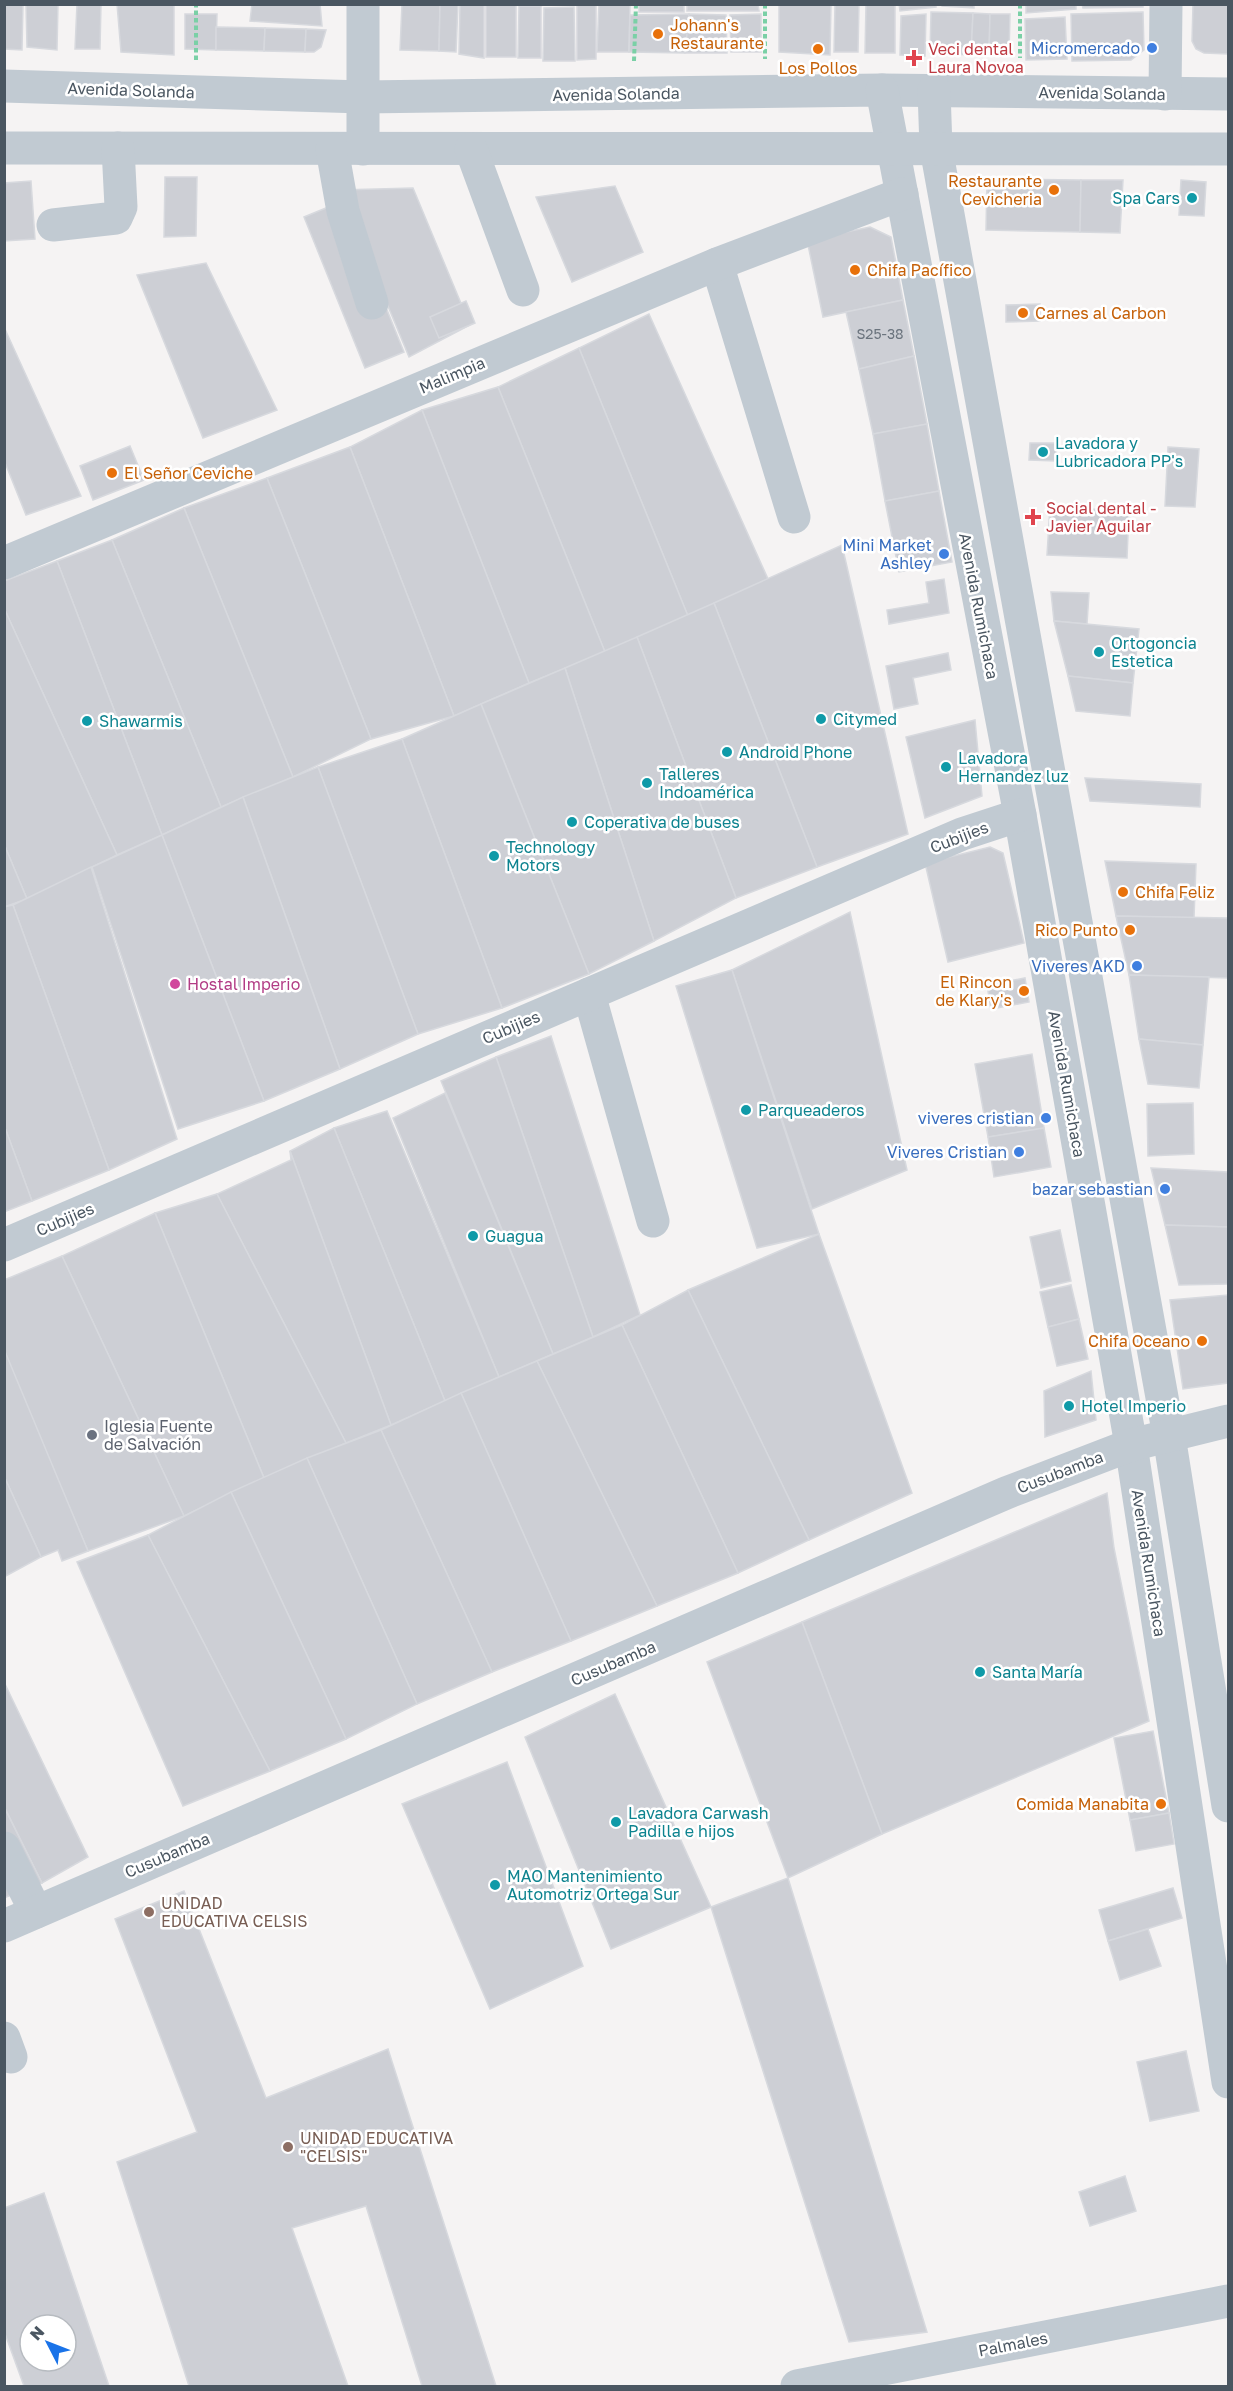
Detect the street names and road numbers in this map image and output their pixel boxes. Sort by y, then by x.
street label: Avenida Solanda [67,78,195,102]
street label: Avenida Solanda [1038,82,1166,104]
street label: Avenida Solanda [552,83,680,105]
street label: Malimpia [416,352,488,398]
street label: Avenida Rumichaca [955,531,1003,681]
street label: Cubijies [927,817,991,857]
street label: Cubijies [479,1006,543,1048]
street label: Avenida Rumichaca [1044,1009,1090,1159]
street label: Cubijies [33,1198,97,1240]
street label: Cusubamba [1014,1446,1106,1498]
street label: Avenida Rumichaca [1127,1488,1171,1638]
street label: Cusubamba [567,1636,659,1690]
street label: Cusubamba [121,1828,213,1882]
street label: Palmales [977,2327,1049,2361]

